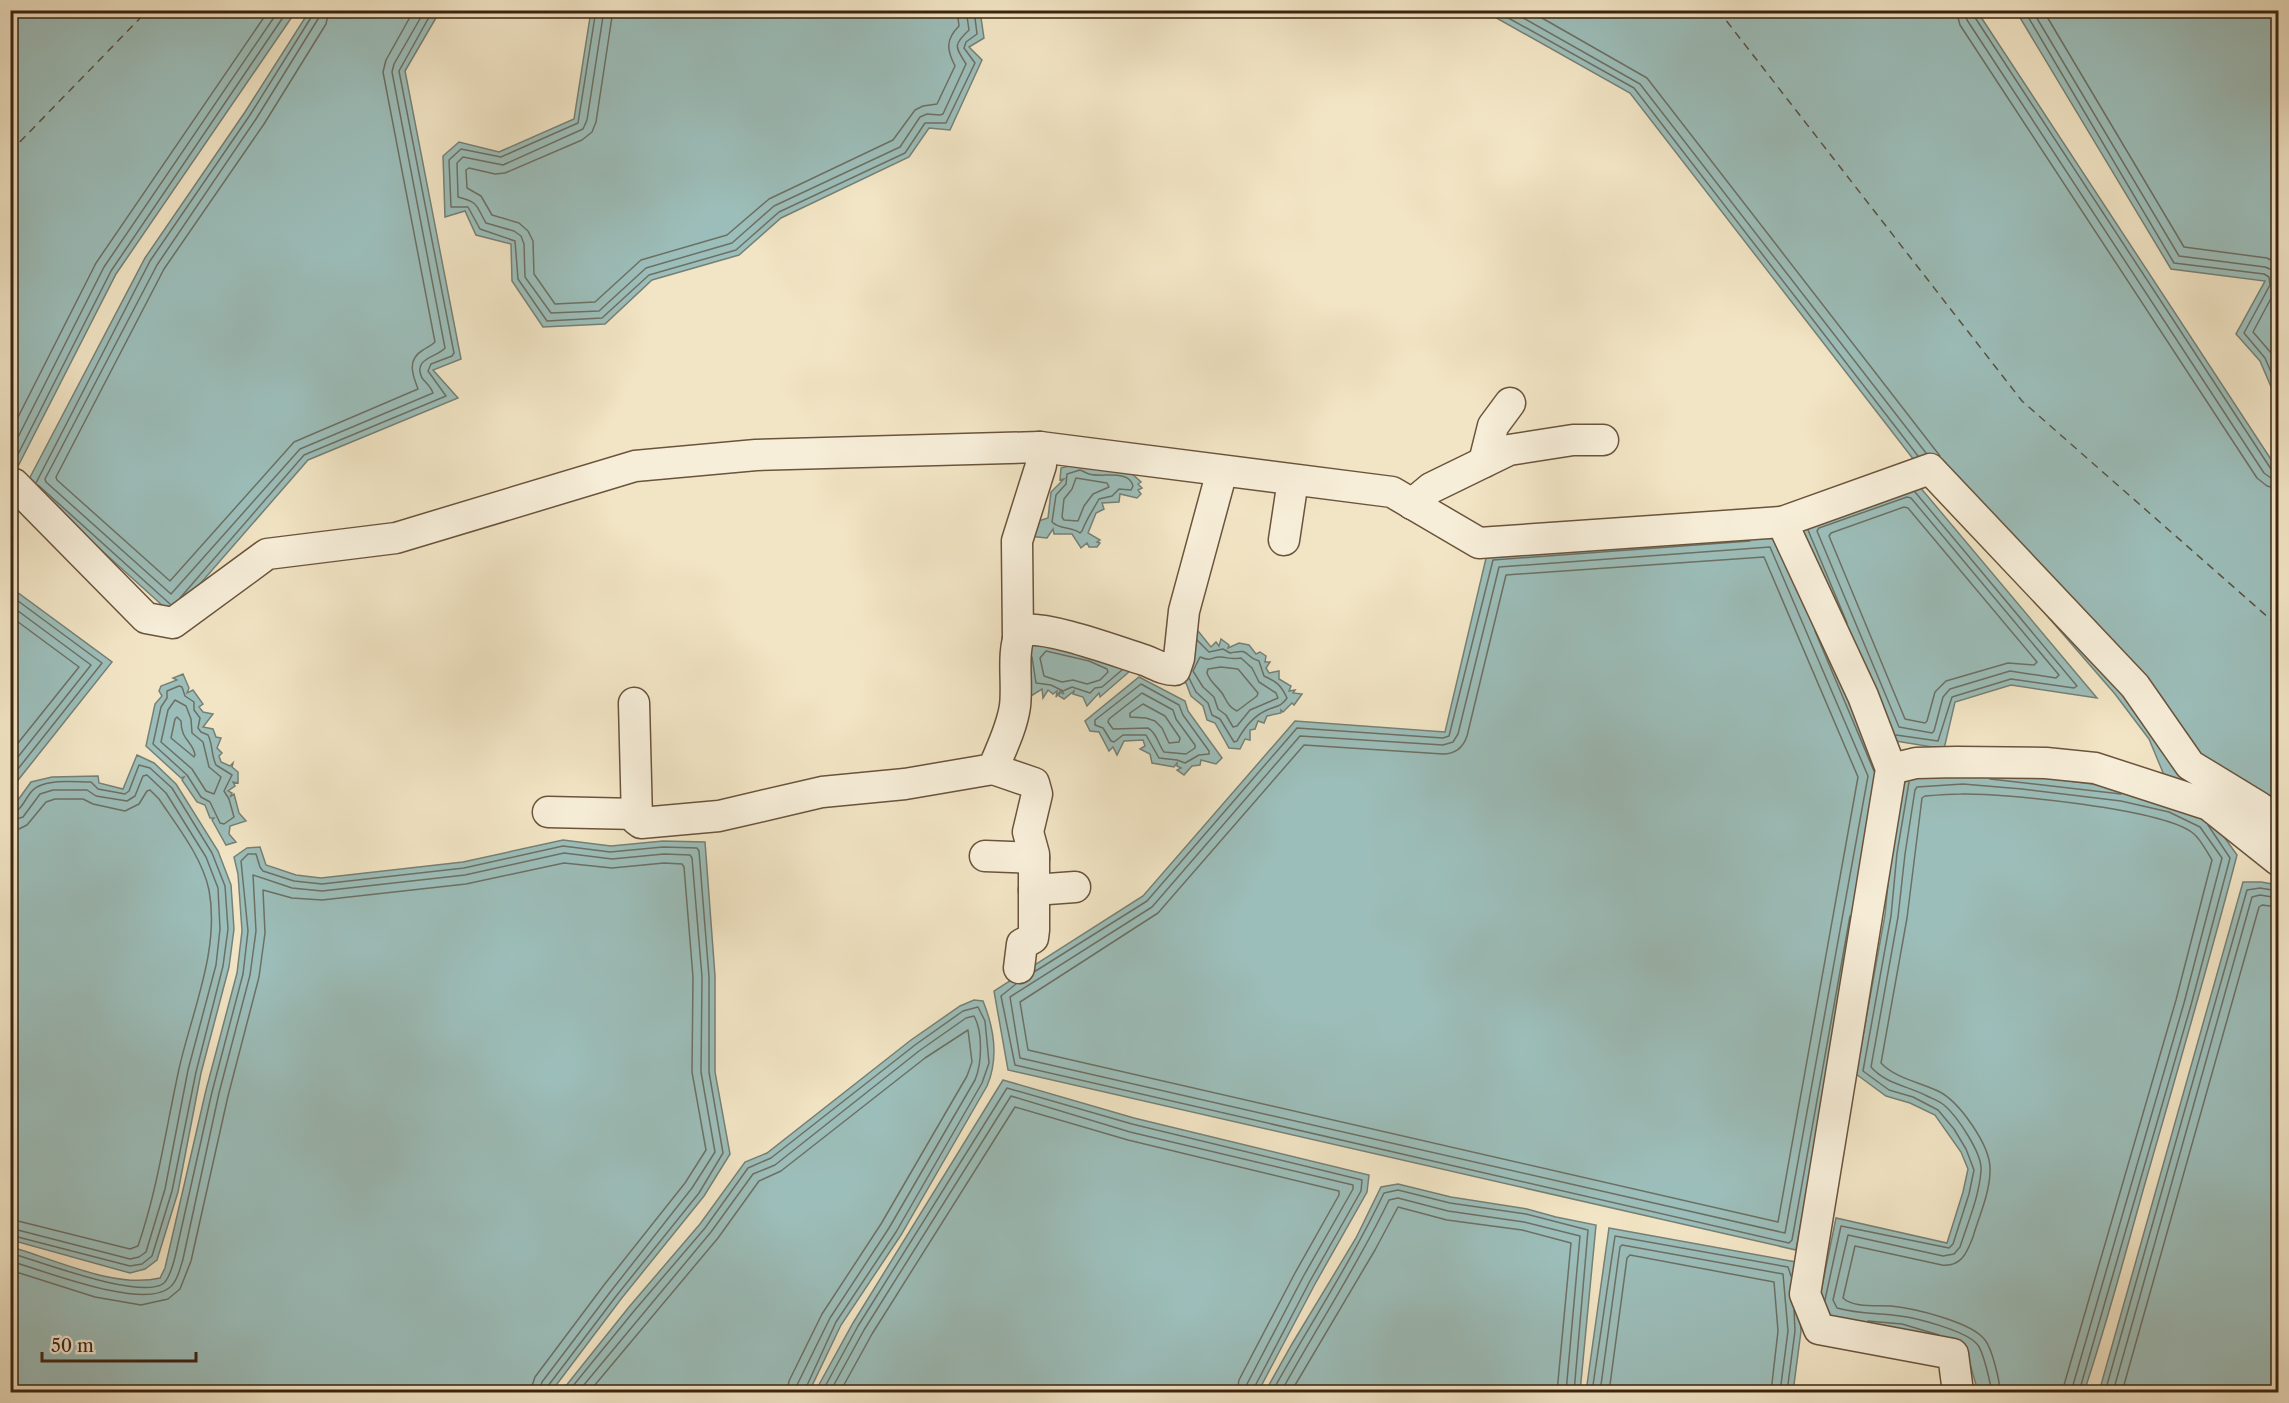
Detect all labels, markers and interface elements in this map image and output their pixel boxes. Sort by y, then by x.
scale bar [42,1325,196,1363]
text: 50 m [51,1335,94,1357]

